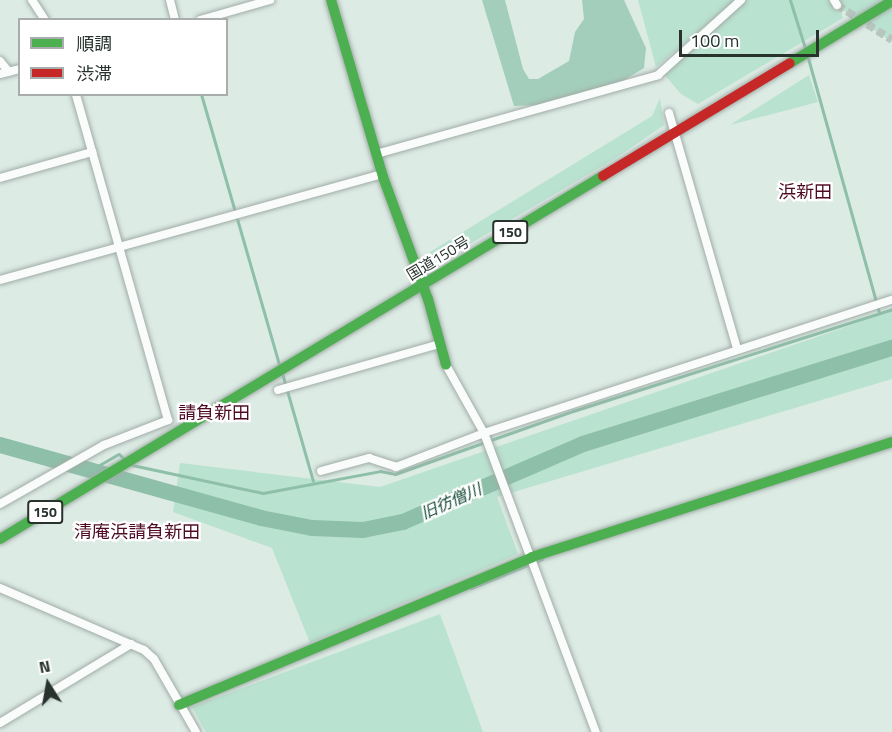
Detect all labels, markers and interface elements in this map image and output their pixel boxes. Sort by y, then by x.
legend [18,18,228,96]
scale bar [682,18,822,56]
text: 100 m [690,27,739,54]
text: 順調 [76,30,112,57]
text: 渋滞 [76,60,112,87]
district label: 浜新田 [778,181,832,203]
road number: 150 [492,221,528,243]
street label: 国道150号 [403,232,473,284]
district label: 請負新田 [178,402,250,424]
water label: 旧彷僧川 [418,479,484,523]
road number: 150 [27,501,63,523]
district label: 清庵浜請負新田 [74,521,200,543]
text: N [37,653,52,679]
north arrow [18,654,78,714]

